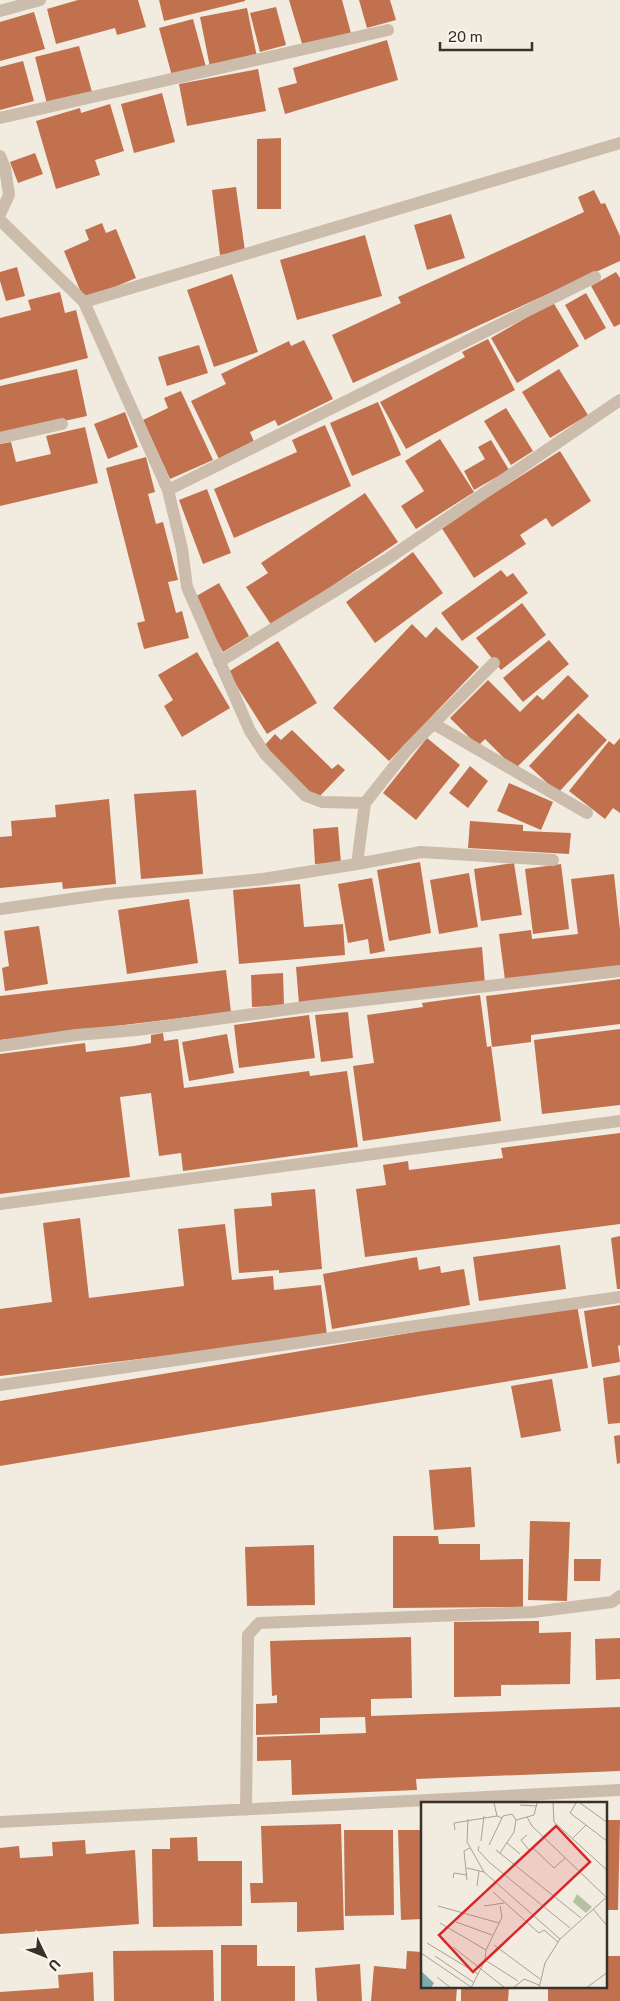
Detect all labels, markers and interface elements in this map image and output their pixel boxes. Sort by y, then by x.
scale bar [440,20,532,52]
text: 20 m [448,28,483,45]
inset map [421,1802,608,1988]
north arrow [20,1931,70,1981]
text: U [45,1956,64,1974]

